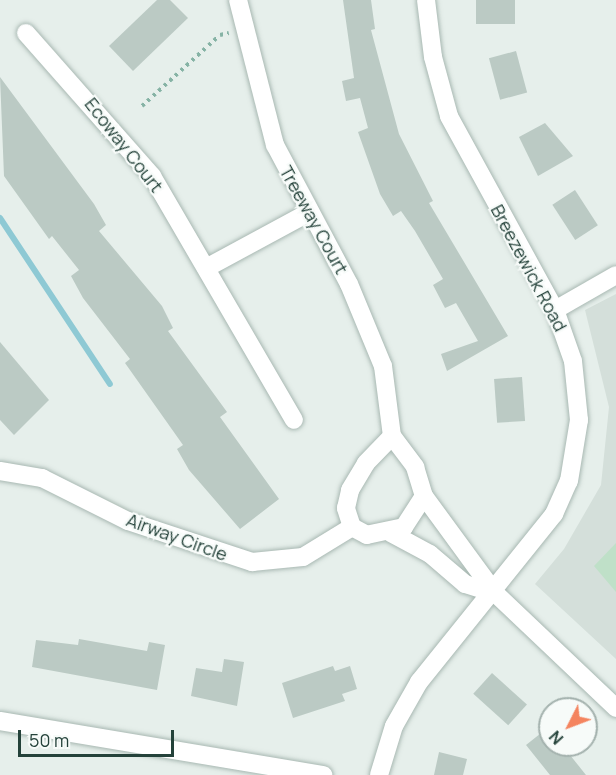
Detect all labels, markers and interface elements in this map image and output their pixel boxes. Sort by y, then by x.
street label: Ecoway Court [80,93,168,197]
street label: Treeway Court [275,162,353,278]
street label: Breezewick Road [486,201,572,335]
street label: Airway Circle [124,509,230,565]
north arrow [538,697,598,757]
scale bar [21,718,177,756]
text: N [544,726,568,749]
text: 50 m [29,728,69,752]

